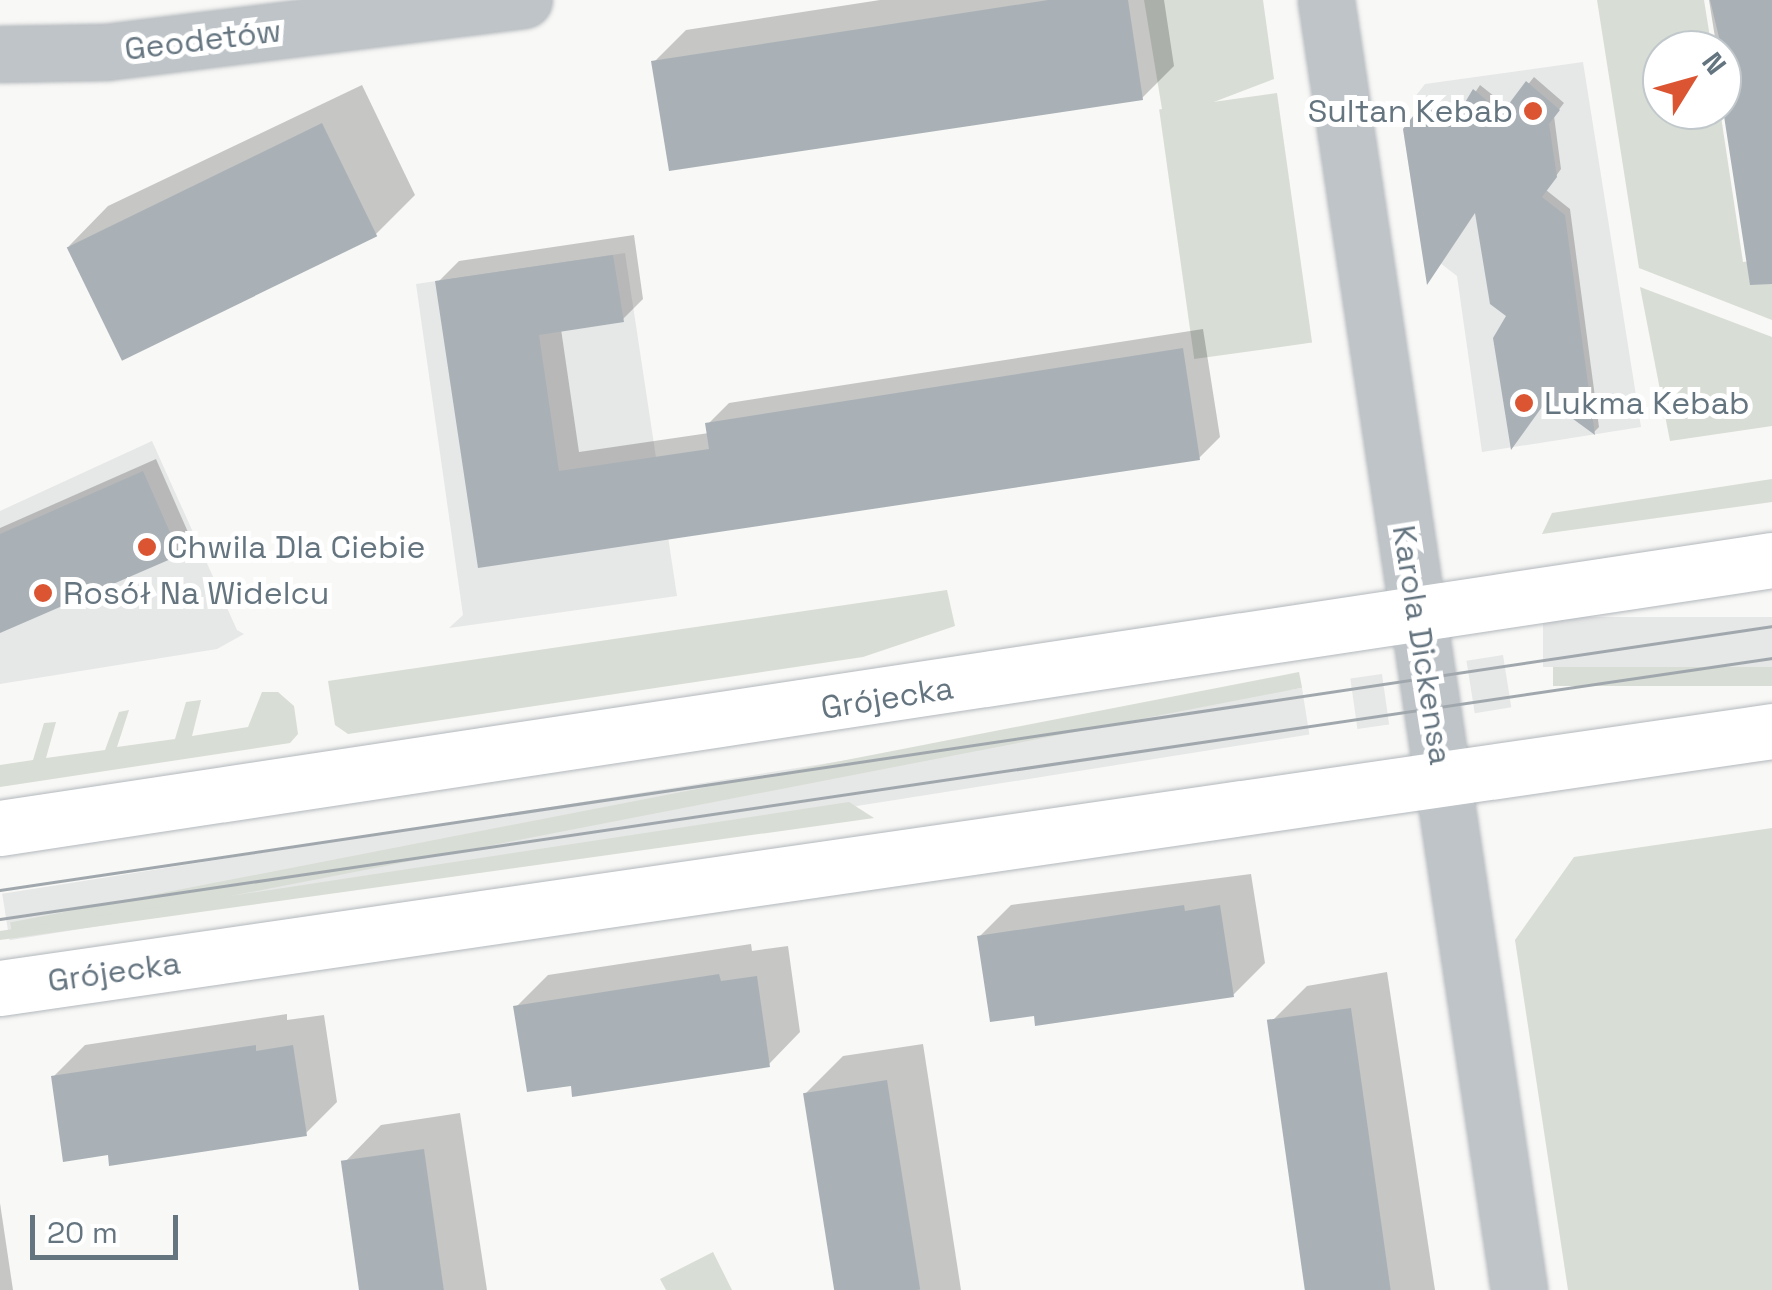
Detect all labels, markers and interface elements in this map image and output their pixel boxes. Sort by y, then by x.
street label: Geodetów [122,11,284,69]
north arrow [1642,30,1742,130]
text: N [1694,45,1734,81]
place label: Sultan Kebab [1308,92,1513,130]
marker: Sultan Kebab [1522,100,1544,122]
place label: Lukma Kebab [1544,384,1750,422]
marker: Lukma Kebab [1513,392,1535,414]
street label: Karola Dickensa [1384,523,1460,767]
place label: Chwila Dla Ciebie [167,528,425,566]
marker: Chwila Dla Ciebie [136,536,158,558]
place label: Rosół Na Widelcu [63,574,329,612]
marker: Rosół Na Widelcu [32,582,54,604]
street label: Grójecka [818,669,956,727]
street label: Grójecka [45,944,183,1000]
scale bar [35,1195,182,1257]
text: 20 m [47,1213,118,1252]

